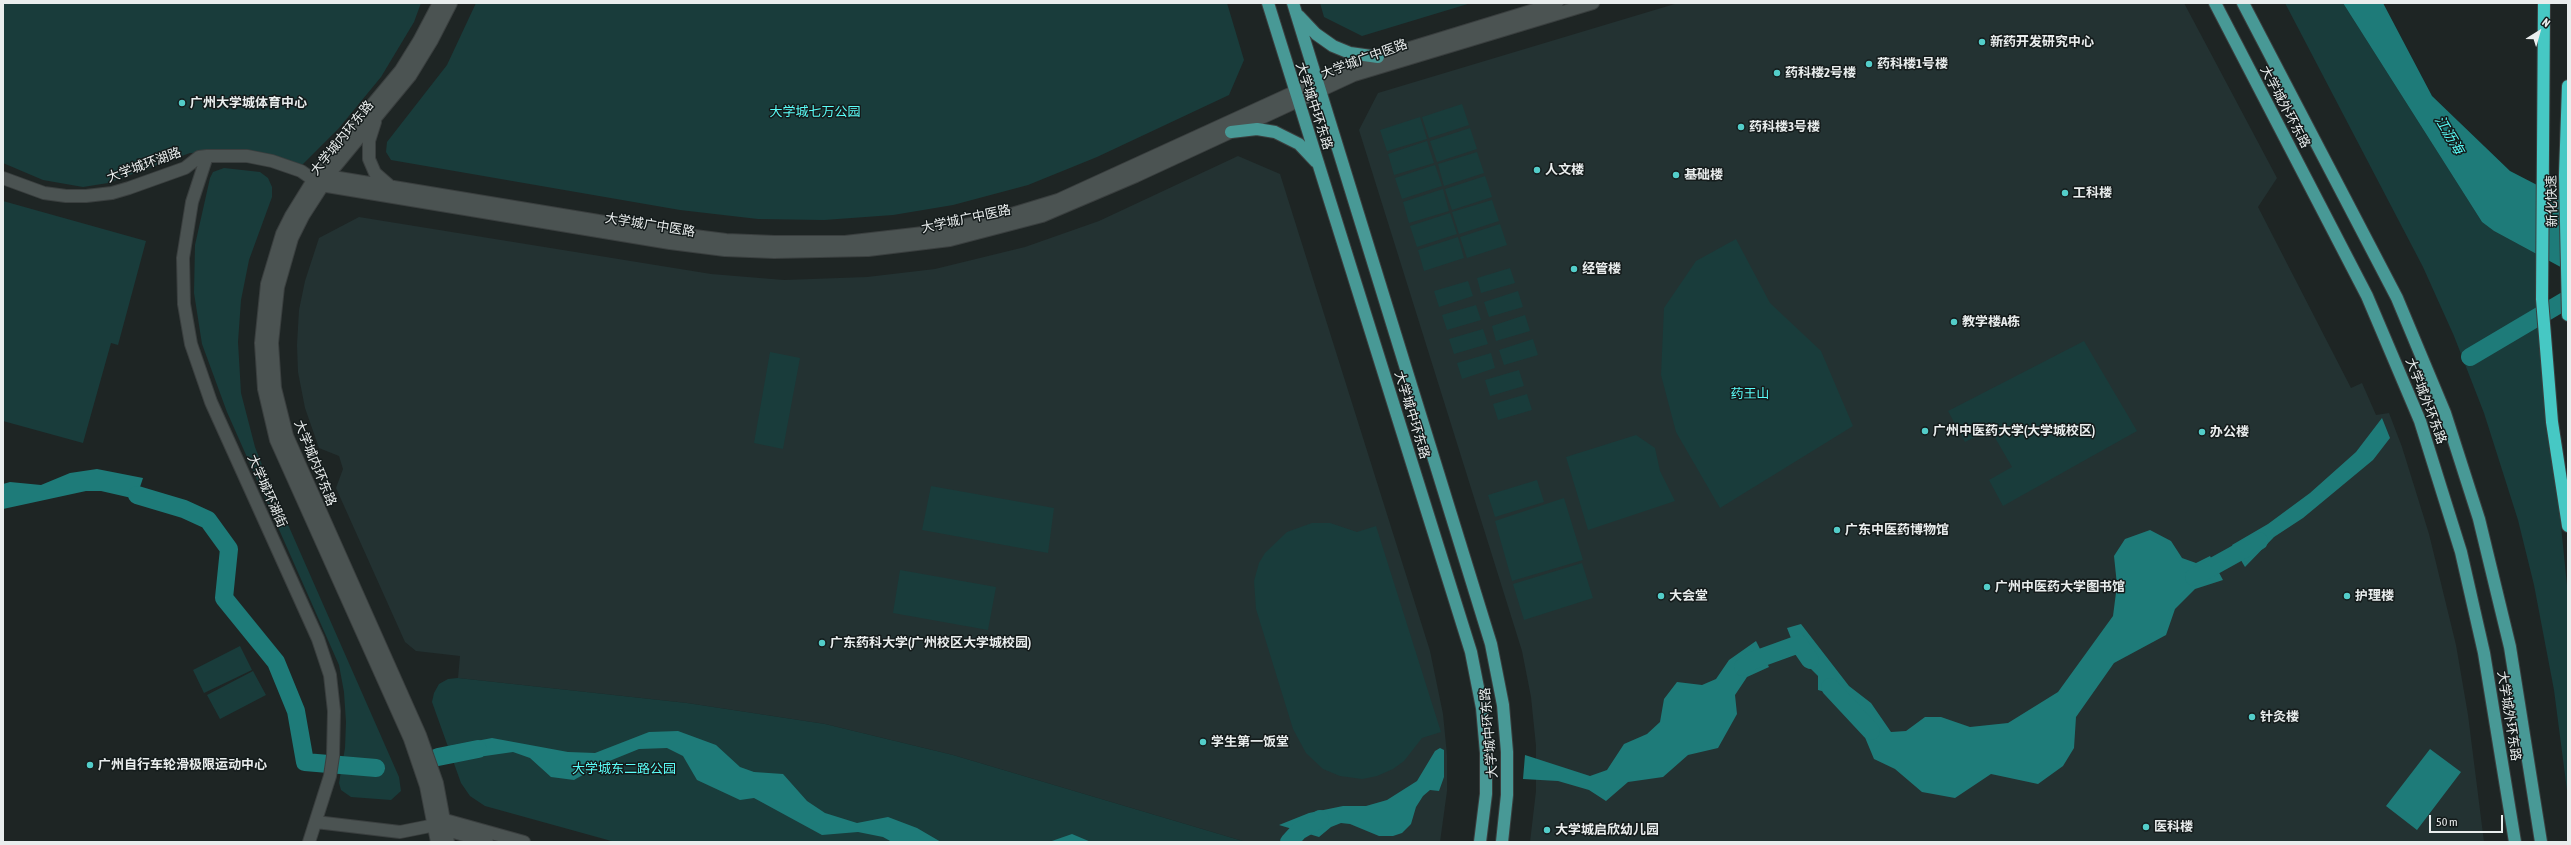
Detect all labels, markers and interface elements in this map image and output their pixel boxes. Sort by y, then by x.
north arrow [2519,12,2559,52]
text: N [2540,16,2552,29]
place label: 新药开发研究中心 [1990,34,2094,50]
street label: 大学城广中医路 [1319,36,1409,82]
marker: 新药开发研究中心 [1977,37,1987,47]
place label: 药科楼1号楼 [1877,56,1948,72]
marker: 药科楼1号楼 [1864,59,1874,69]
street label: 大学城中环东路 [1293,60,1335,152]
street label: 大学城外环东路 [2257,63,2313,151]
place label: 药科楼2号楼 [1785,65,1856,81]
marker: 药科楼2号楼 [1772,68,1782,78]
place label: 广州大学城体育中心 [190,95,307,111]
marker: 广州大学城体育中心 [177,98,187,108]
street label: 大学城内环东路 [307,98,377,178]
park label: 大学城七万公园 [770,104,860,120]
water label: 江沥海 [2431,113,2467,157]
place label: 药科楼3号楼 [1749,119,1820,135]
marker: 药科楼3号楼 [1736,122,1746,132]
street label: 大学城环湖路 [105,144,183,186]
place label: 人文楼 [1545,162,1584,178]
marker: 人文楼 [1532,165,1542,175]
place label: 基础楼 [1684,167,1723,183]
marker: 基础楼 [1671,170,1681,180]
street label: 新化快速 [2544,175,2560,227]
place label: 工科楼 [2073,185,2112,201]
marker: 工科楼 [2060,188,2070,198]
street label: 大学城广中医路 [920,202,1012,236]
street label: 大学城广中医路 [604,210,696,240]
place label: 经管楼 [1582,261,1621,277]
marker: 经管楼 [1569,264,1579,274]
place label: 教学楼A栋 [1962,314,2020,330]
marker: 教学楼A栋 [1949,317,1959,327]
street label: 大学城外环东路 [2402,356,2450,446]
street label: 大学城中环东路 [1391,369,1433,461]
park label: 药王山 [1731,386,1769,402]
street label: 大学城内环东路 [291,418,339,508]
place label: 广州中医药大学(大学城校区) [1933,423,2095,439]
place label: 办公楼 [2210,424,2249,440]
marker: 广州中医药大学(大学城校区) [1920,426,1930,436]
marker: 办公楼 [2197,427,2207,437]
street label: 大学城环湖街 [244,452,290,530]
place label: 广东中医药博物馆 [1845,522,1949,538]
marker: 广东中医药博物馆 [1832,525,1842,535]
place label: 广州中医药大学图书馆 [1995,579,2125,595]
marker: 广州中医药大学图书馆 [1982,582,1992,592]
place label: 大会堂 [1669,588,1708,604]
place label: 护理楼 [2355,588,2394,604]
marker: 大会堂 [1656,591,1666,601]
marker: 护理楼 [2342,591,2352,601]
place label: 广东药科大学(广州校区大学城校园) [830,635,1031,651]
marker: 广东药科大学(广州校区大学城校园) [817,638,827,648]
street label: 大学城外环东路 [2494,670,2524,762]
street label: 大学城中环东路 [1477,687,1501,779]
place label: 针灸楼 [2260,709,2299,725]
marker: 针灸楼 [2247,712,2257,722]
place label: 学生第一饭堂 [1211,734,1289,750]
marker: 学生第一饭堂 [1198,737,1208,747]
place label: 广州自行车轮滑极限运动中心 [98,757,267,773]
marker: 广州自行车轮滑极限运动中心 [85,760,95,770]
park label: 大学城东二路公园 [572,761,676,777]
scale bar [2431,807,2505,833]
text: 50 m [2436,815,2458,829]
place label: 医科楼 [2154,819,2193,835]
place label: 大学城启欣幼儿园 [1555,822,1659,838]
marker: 医科楼 [2141,822,2151,832]
marker: 大学城启欣幼儿园 [1542,825,1552,835]

